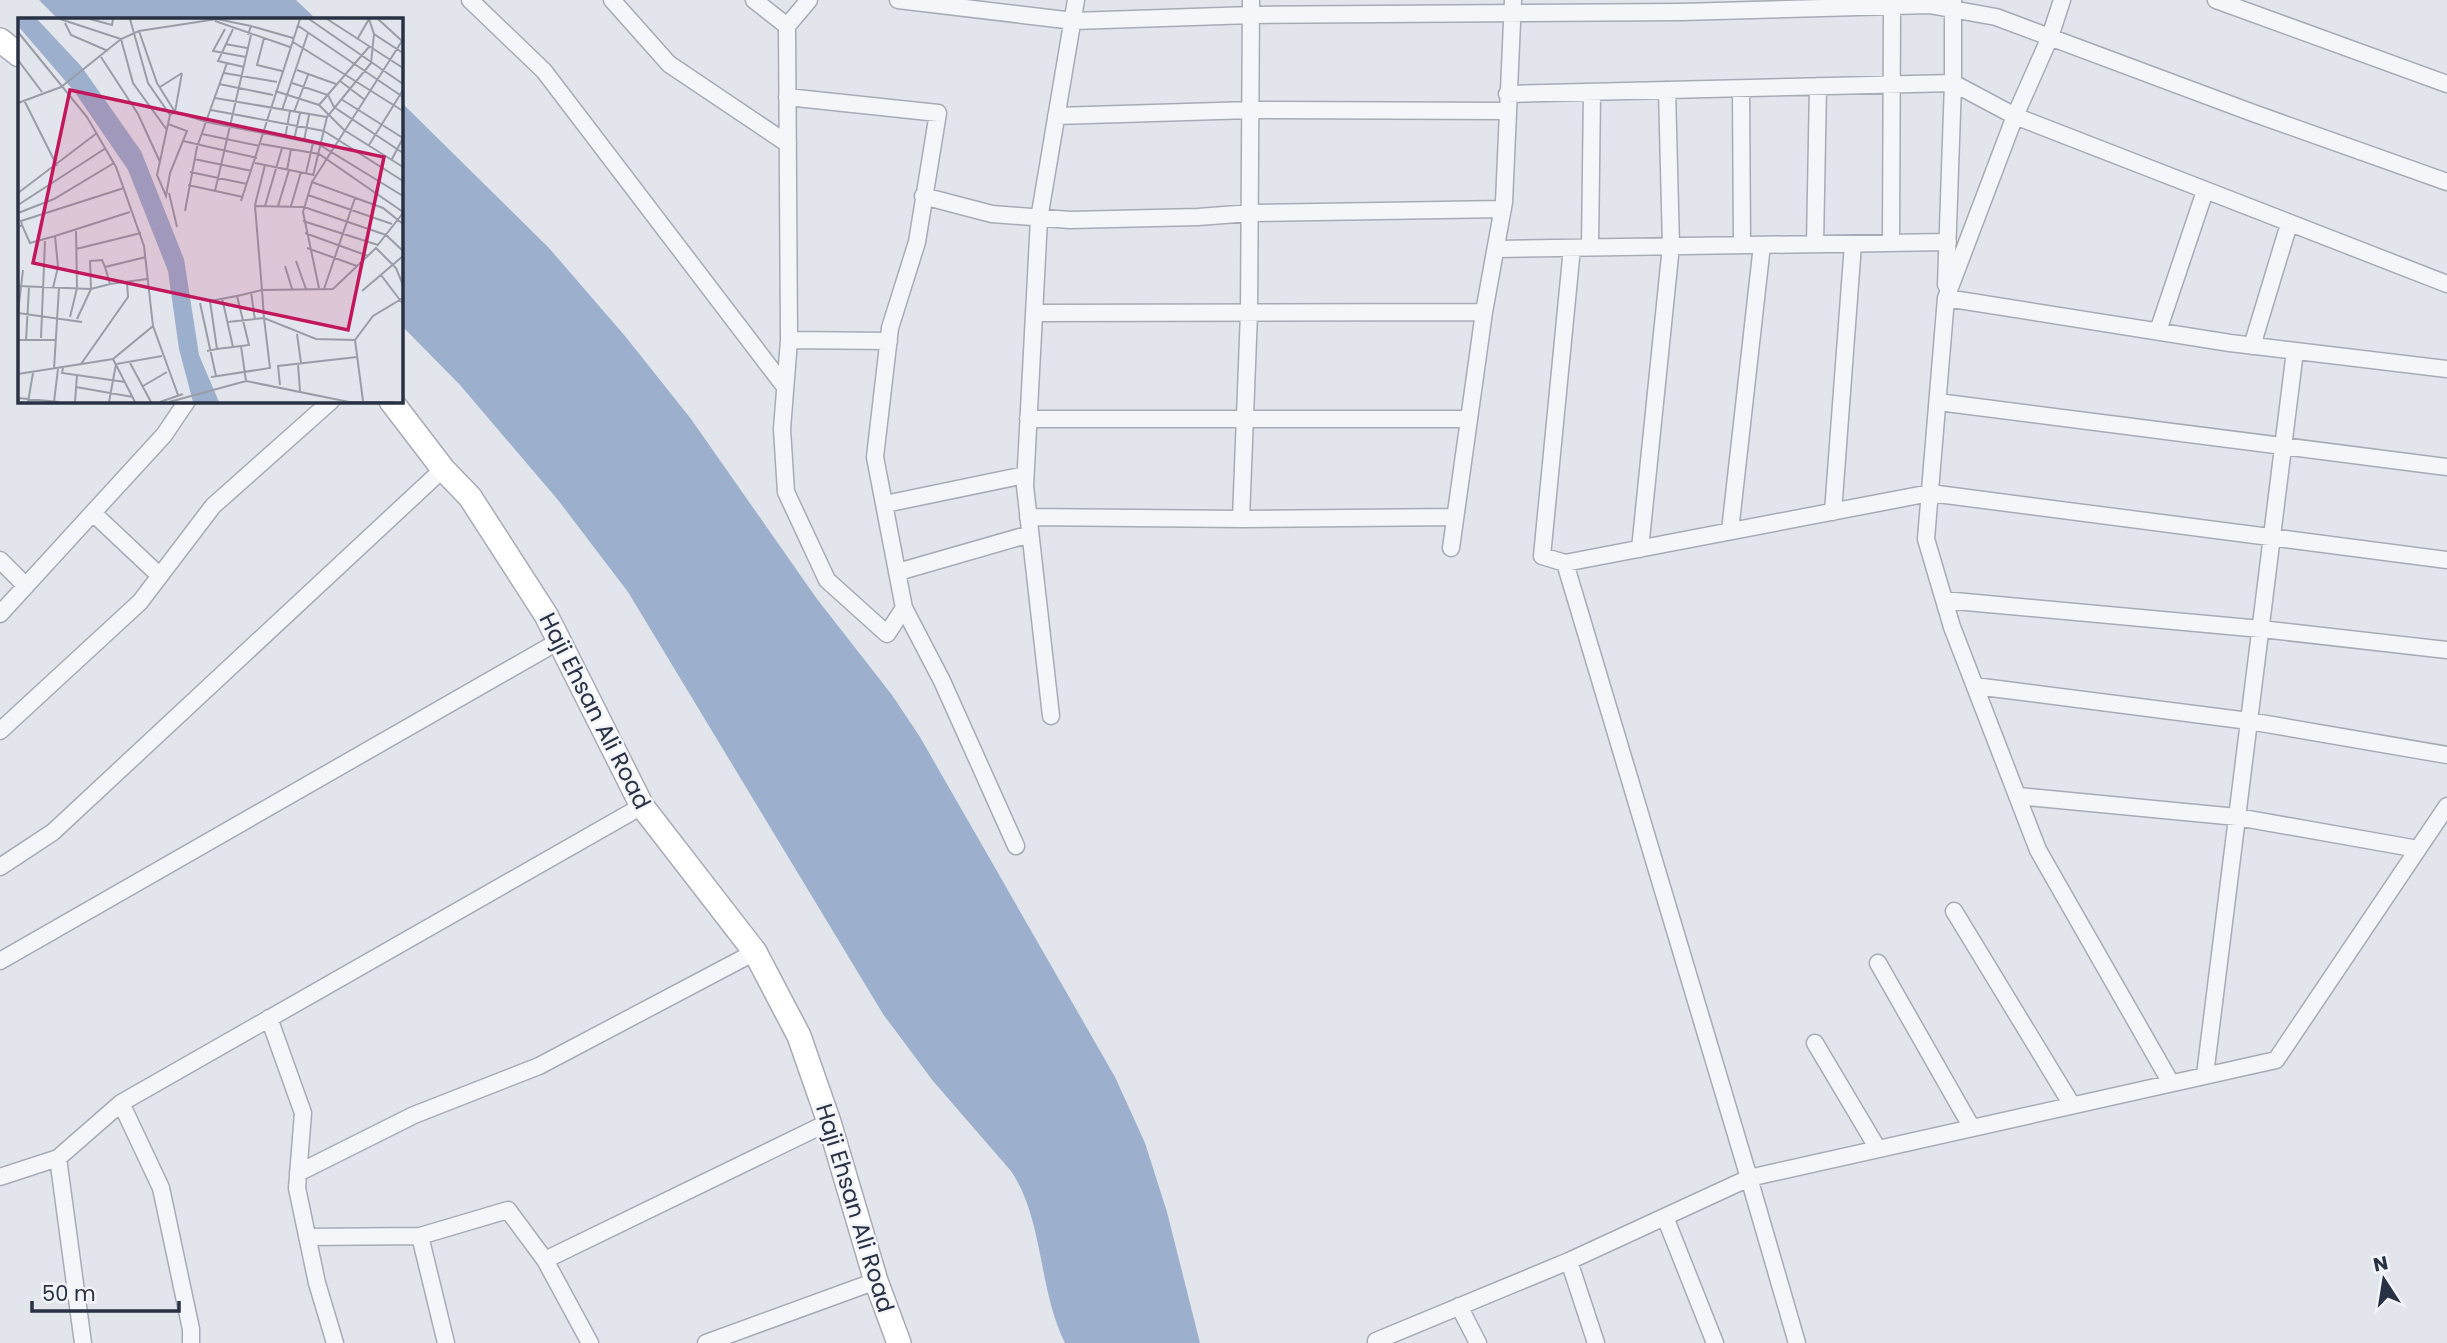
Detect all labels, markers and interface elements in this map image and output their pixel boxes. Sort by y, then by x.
inset map [18,18,402,402]
street label: Haji Ehsan Ali Road [532,607,658,815]
street label: Haji Ehsan Ali Road [808,1100,902,1316]
north arrow [2349,1245,2419,1315]
text: N [2371,1249,2390,1279]
scale bar [32,1270,178,1314]
text: 50 m [42,1279,96,1308]

